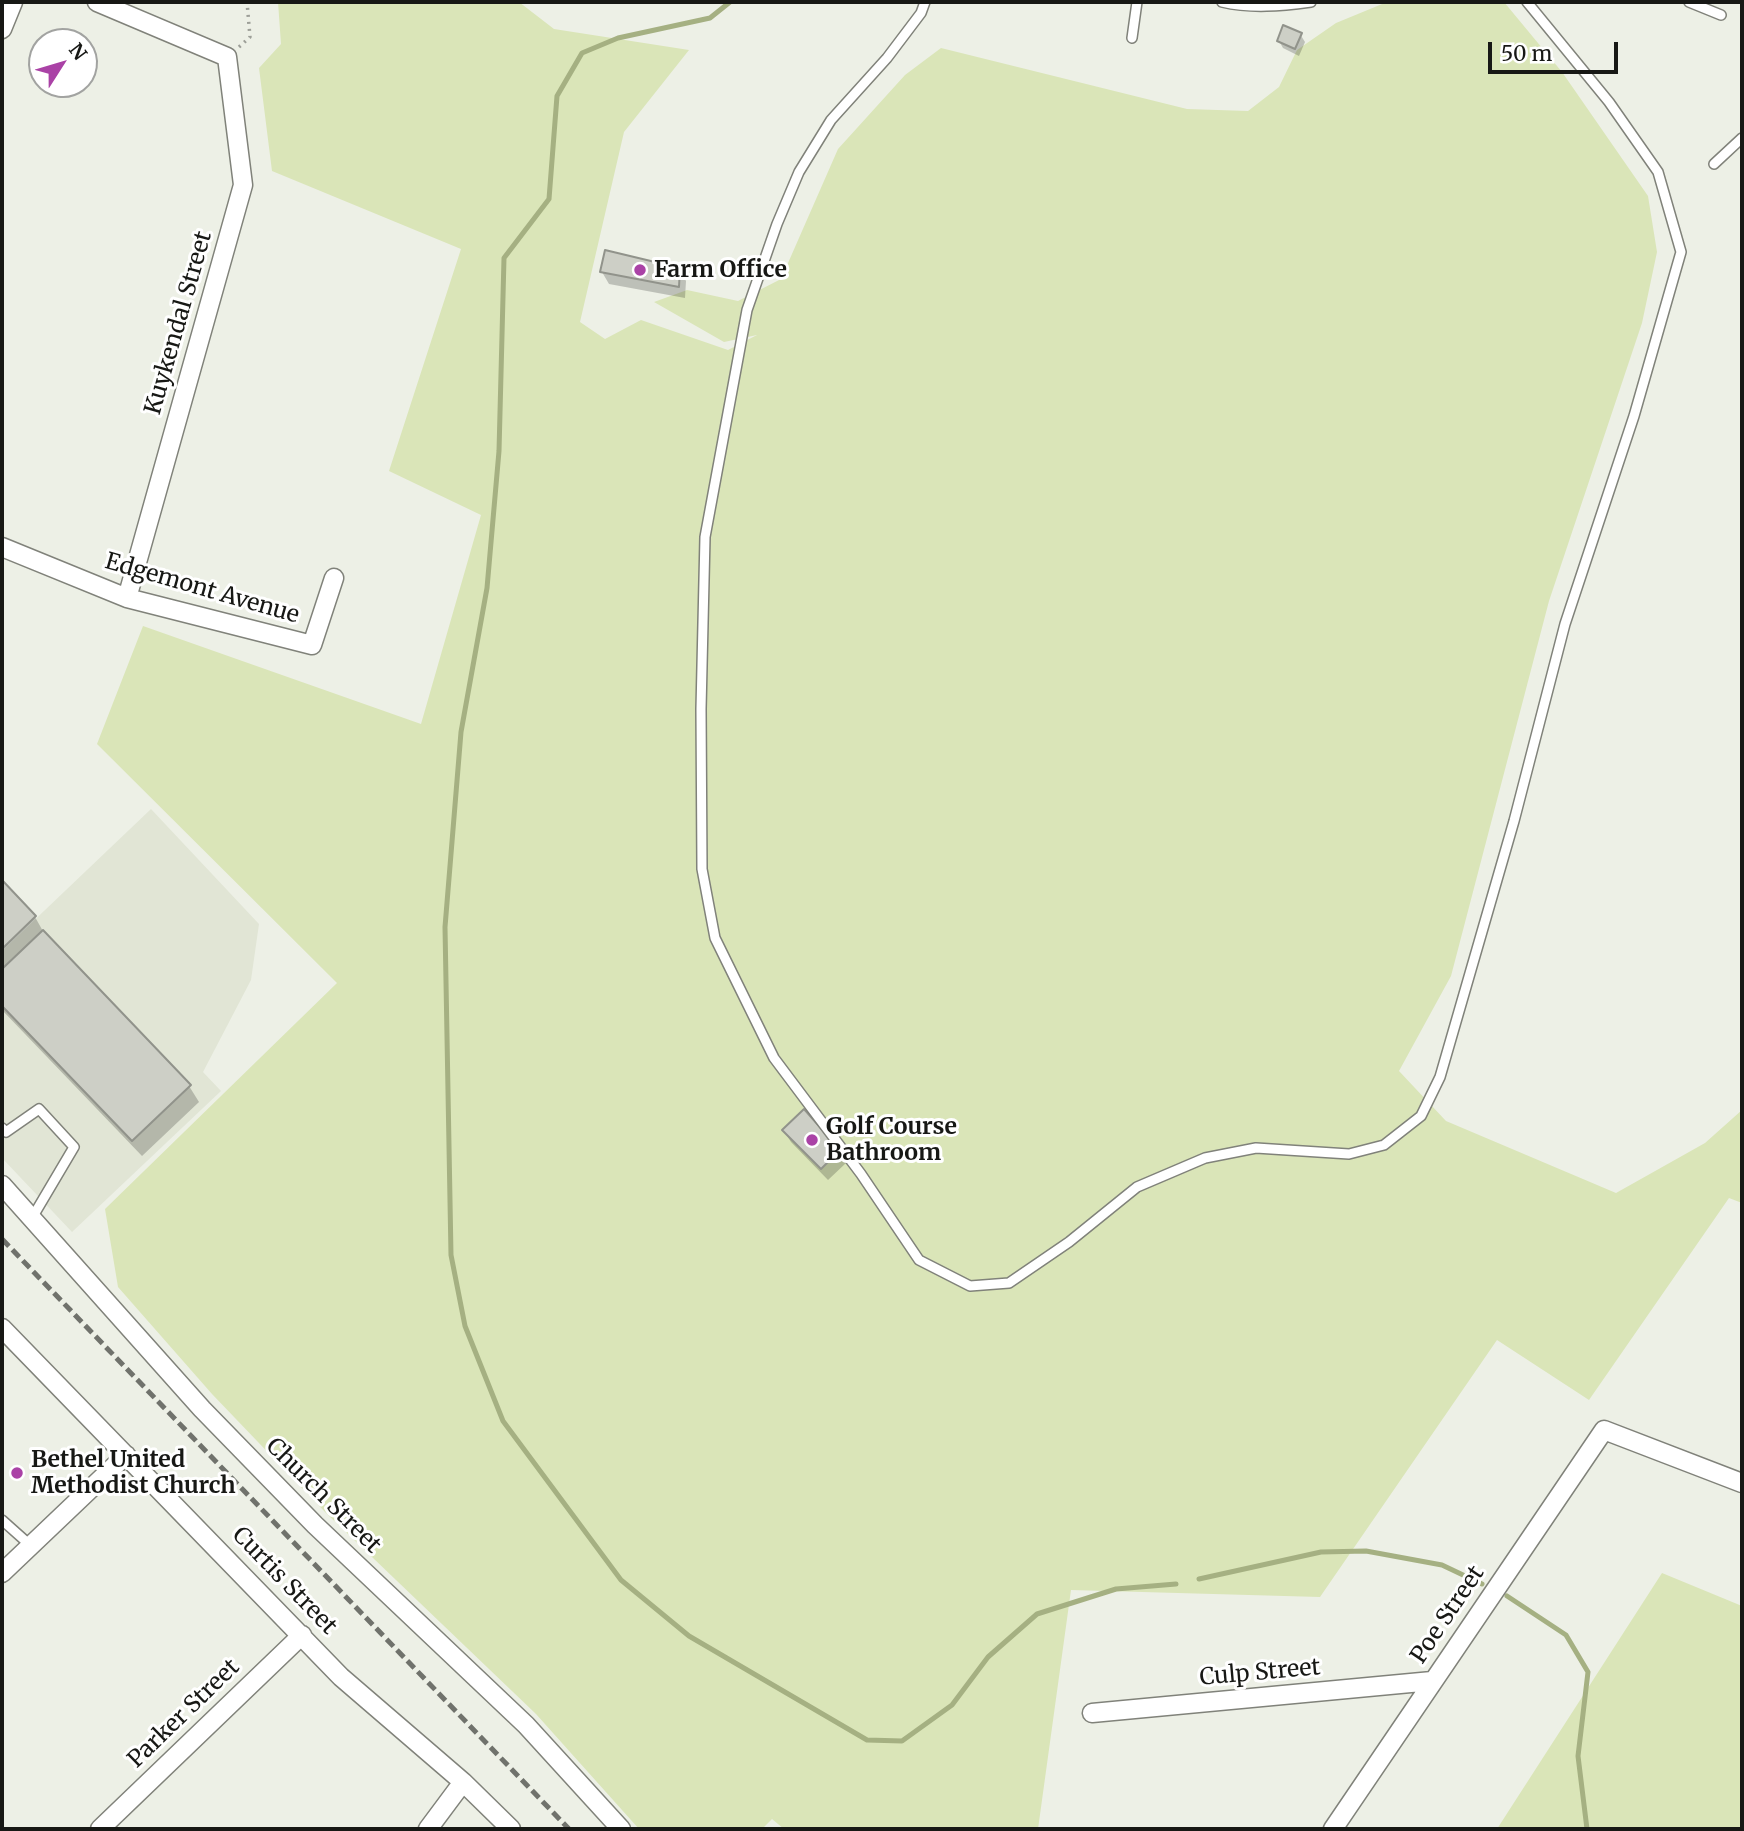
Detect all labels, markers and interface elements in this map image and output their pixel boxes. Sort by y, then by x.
north arrow [28,28,98,98]
scale bar [1492,28,1622,72]
text: N [64,38,92,65]
text: 50 m [1501,40,1552,67]
street label: Kuykendal Street [140,228,218,418]
place label: Farm Office [654,256,787,284]
marker: Farm Office [632,262,648,278]
street label: Edgemont Avenue [102,548,302,630]
place label: Golf Course Bathroom [826,1113,957,1167]
marker: Golf Course Bathroom [804,1132,820,1148]
street label: Church Street [260,1433,386,1559]
place label: Bethel United Methodist Church [31,1446,236,1500]
marker: Bethel United Methodist Church [9,1465,25,1481]
street label: Curtis Street [226,1522,342,1640]
street label: Poe Street [1405,1561,1491,1669]
street label: Parker Street [123,1654,245,1774]
street label: Culp Street [1198,1654,1322,1692]

